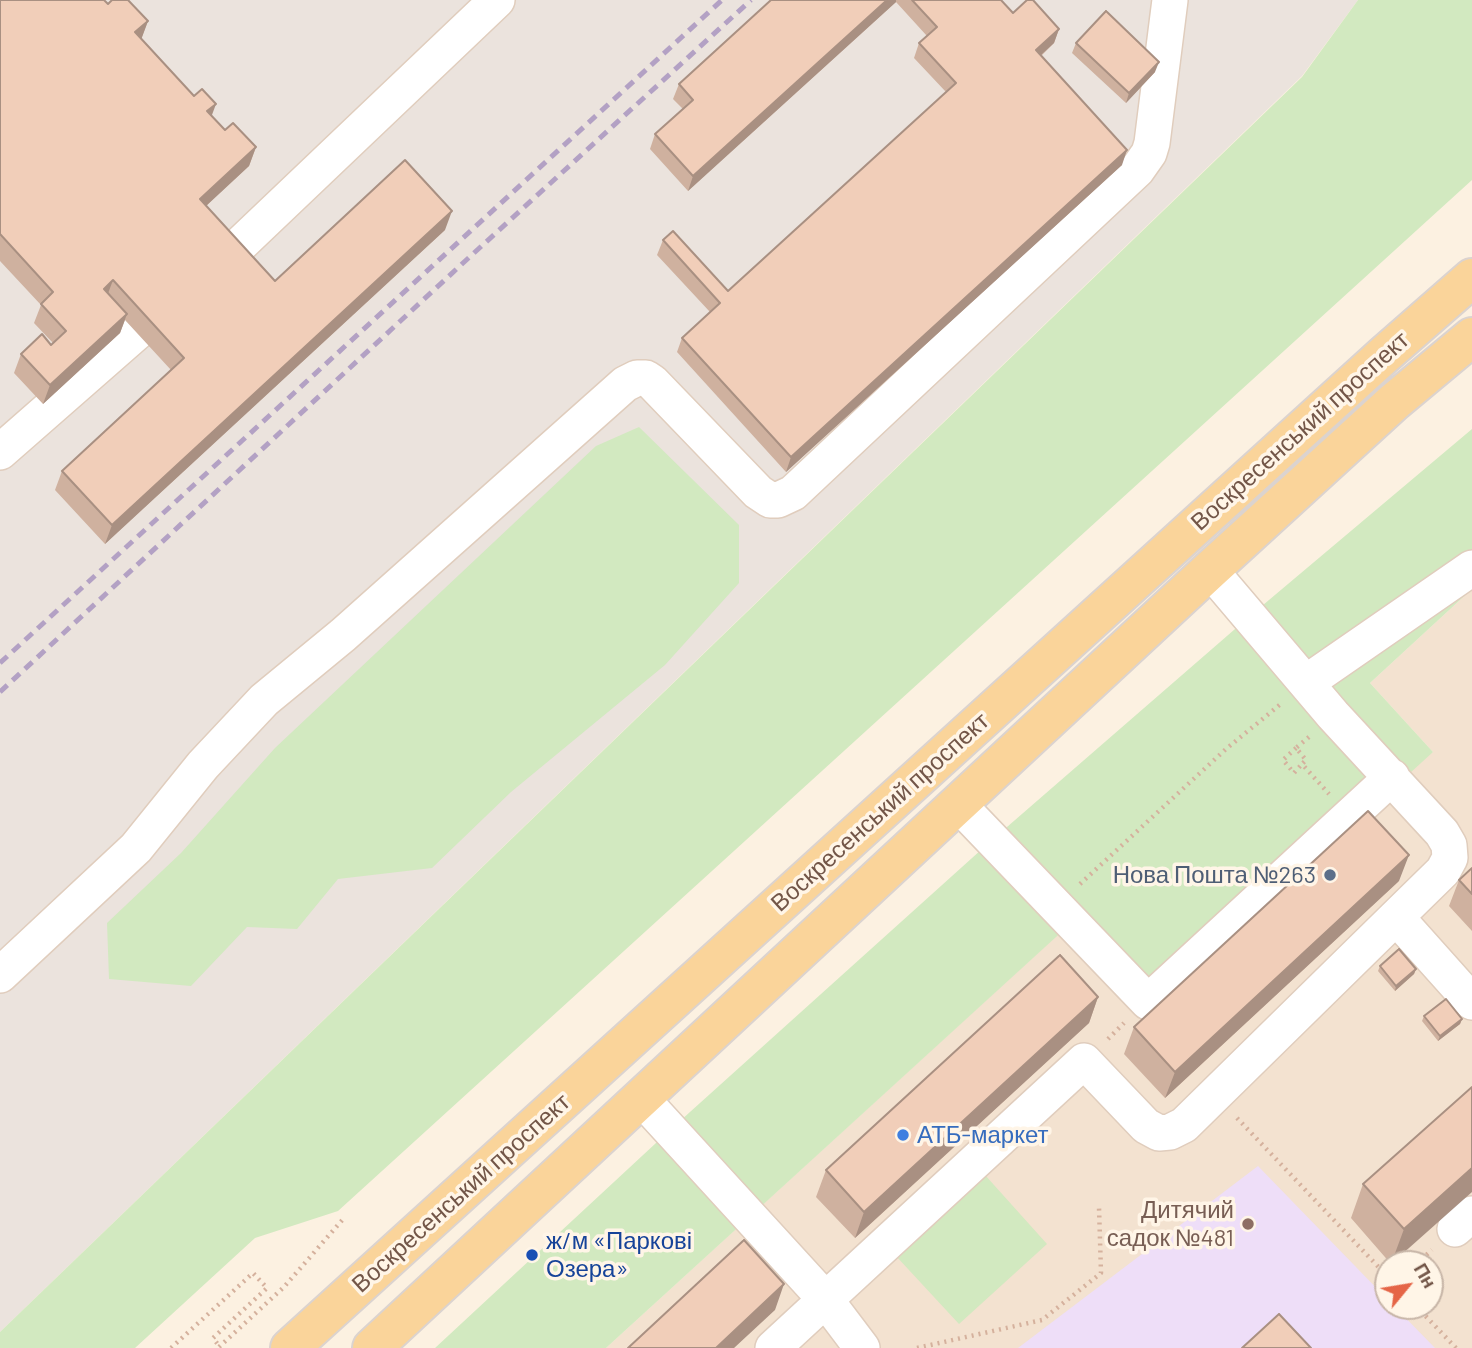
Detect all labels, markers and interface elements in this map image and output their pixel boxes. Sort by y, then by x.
street label: Воскресенський проспект [1185,325,1415,537]
street label: Воскресенський проспект [765,706,995,918]
place label: Нова Пошта №263 [1113,861,1316,889]
marker: Нова Пошта №263 [1322,867,1338,883]
street label: Воскресенський проспект [346,1087,576,1299]
place label: АТБ-маркет [917,1121,1049,1149]
marker: АТБ-маркет [895,1127,911,1143]
place label: Дитячий садок №481 [1107,1196,1234,1252]
marker: Дитячий садок №481 [1240,1216,1256,1232]
place label: ж/м «Паркові Озера» [546,1227,692,1283]
marker: ж/м «Паркові Озера» [524,1247,540,1263]
north arrow [1374,1250,1444,1320]
text: Пн [1410,1259,1442,1292]

